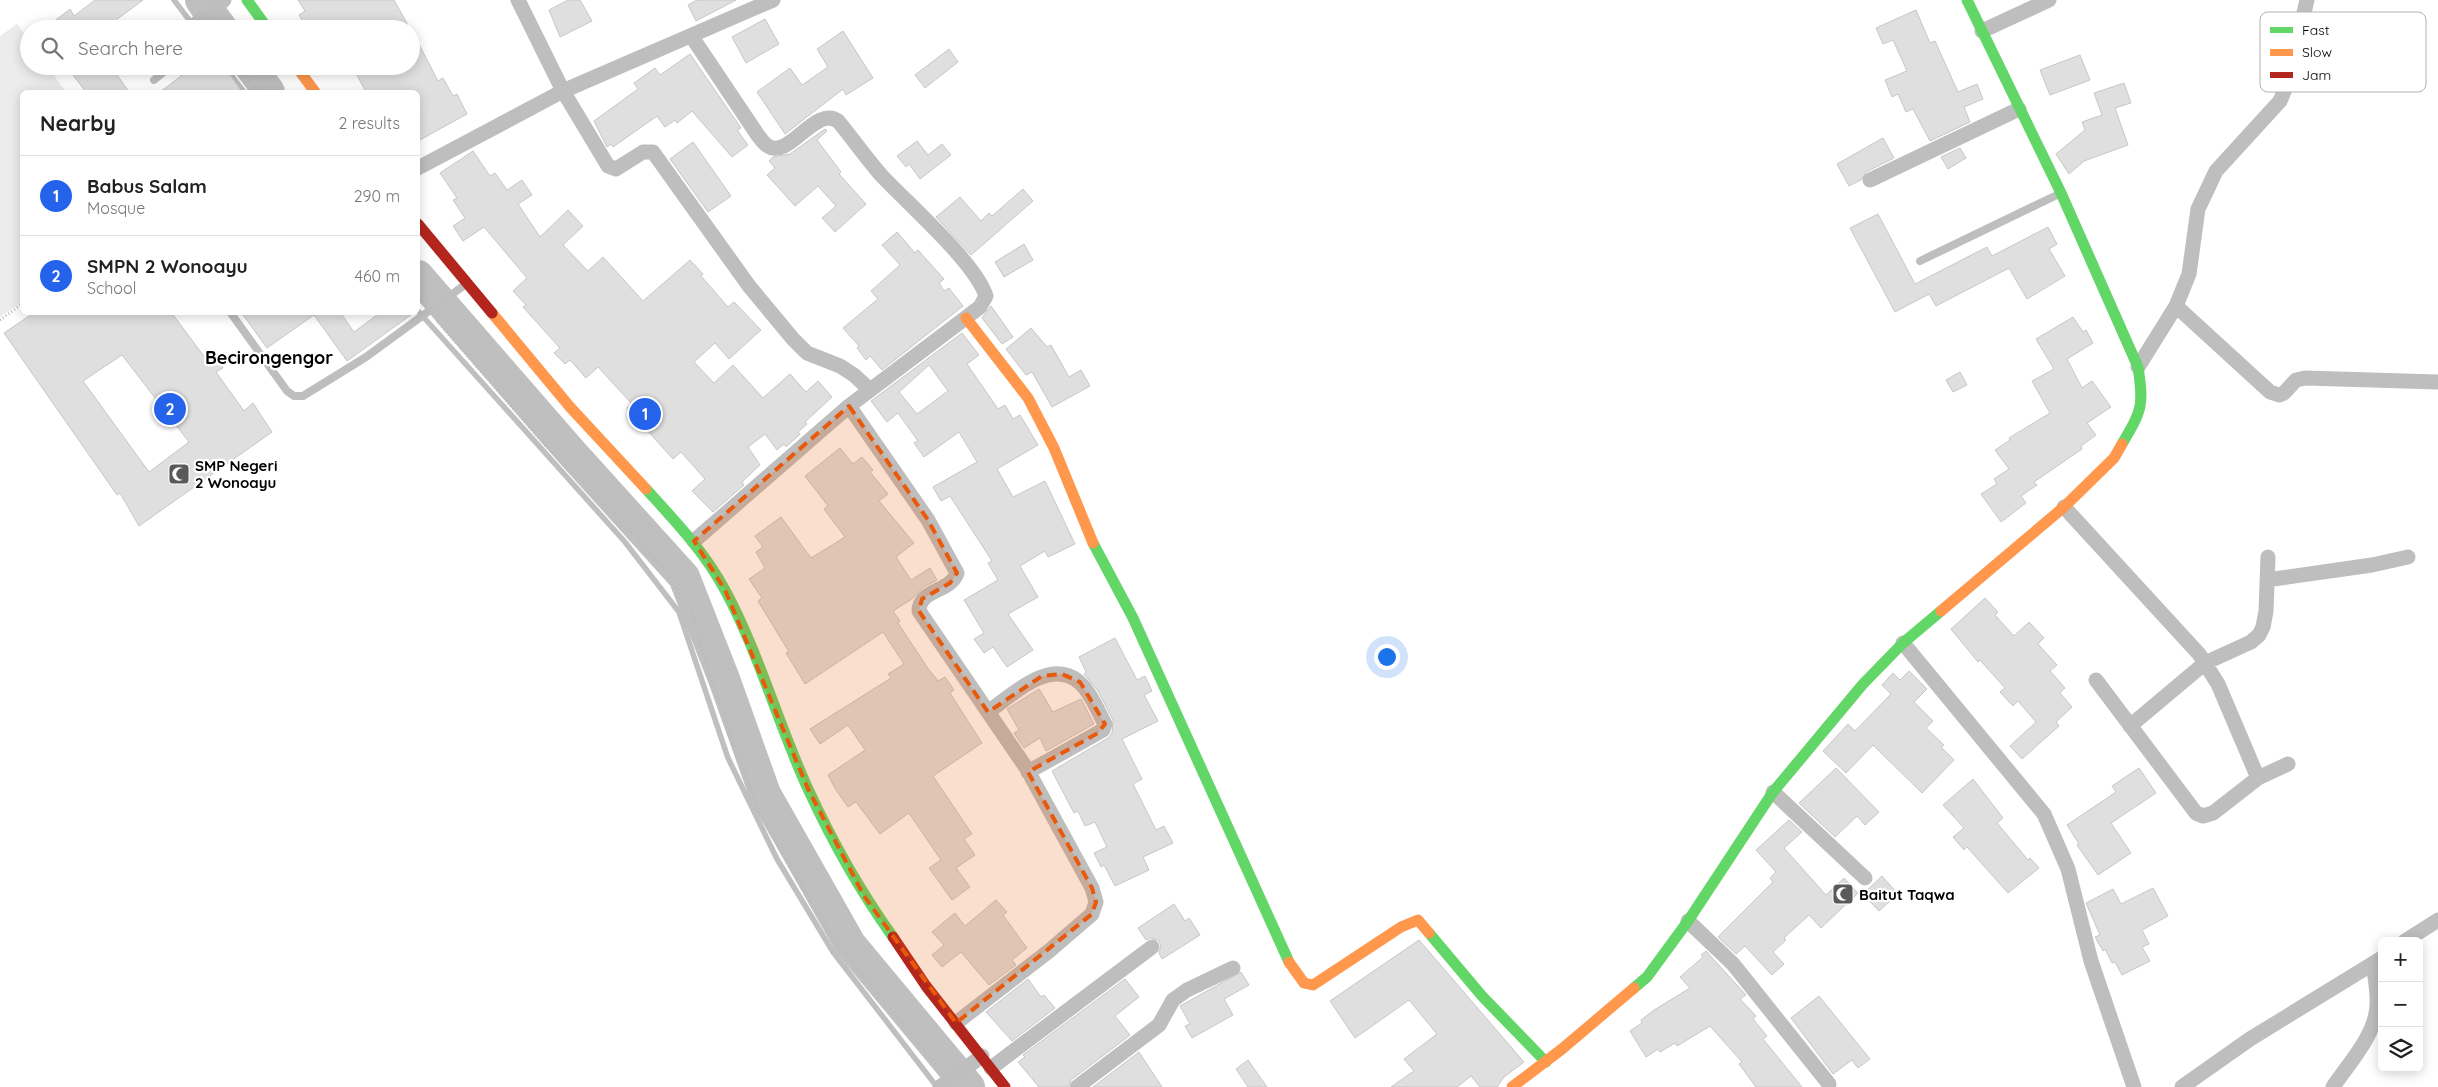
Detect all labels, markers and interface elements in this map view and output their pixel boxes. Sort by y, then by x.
legend [2260,12,2426,92]
search box [20,20,420,75]
text: Fast [2302,21,2330,39]
icon: search [38,34,66,62]
text: Search here [78,36,183,60]
text: Slow [2302,43,2332,61]
text: Jam [2302,66,2331,84]
text: Nearby [40,110,116,136]
text: 2 results [338,113,400,133]
text: Babus Salam [87,174,207,198]
text: 1 [53,186,59,206]
text: 290 m [354,186,400,206]
text: Mosque [87,198,145,218]
text: SMPN 2 Wonoayu [87,254,248,278]
text: 2 [51,266,61,286]
text: 460 m [354,266,400,286]
text: School [87,278,136,298]
district label: Becirongengor [205,346,333,369]
pin: 2 [154,390,186,428]
pin: 1 [629,395,661,433]
place label: SMP Negeri 2 Wonoayu [195,456,277,492]
mosque icon: SMP Negeri 2 Wonoayu [167,462,191,486]
your location [1374,644,1400,670]
mosque icon: Baitut Taqwa [1831,882,1855,906]
place label: Baitut Taqwa [1859,885,1955,904]
map controls [2378,937,2423,1072]
button: + [2378,937,2423,982]
button: − [2378,982,2423,1027]
button: layers [2378,1027,2423,1072]

